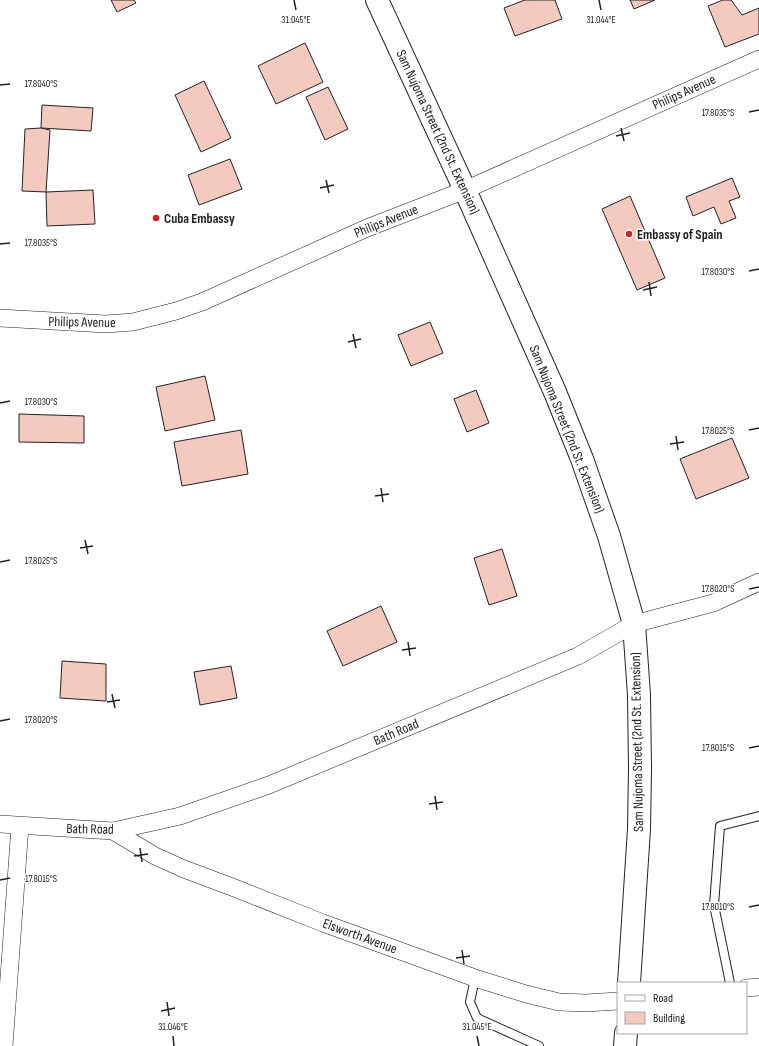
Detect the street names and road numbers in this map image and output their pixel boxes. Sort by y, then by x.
street label: Sam Nujoma Street (2nd St. Extension) [392,47,484,217]
street label: Philips Avenue [650,71,718,113]
street label: Philips Avenue [352,201,420,241]
street label: Philips Avenue [48,313,116,331]
street label: Sam Nujoma Street (2nd St. Extension) [525,343,609,515]
street label: Sam Nujoma Street (2nd St. Extension) [627,652,647,832]
street label: Bath Road [371,715,421,749]
street label: Bath Road [66,820,114,838]
street label: Elsworth Avenue [320,915,400,957]

